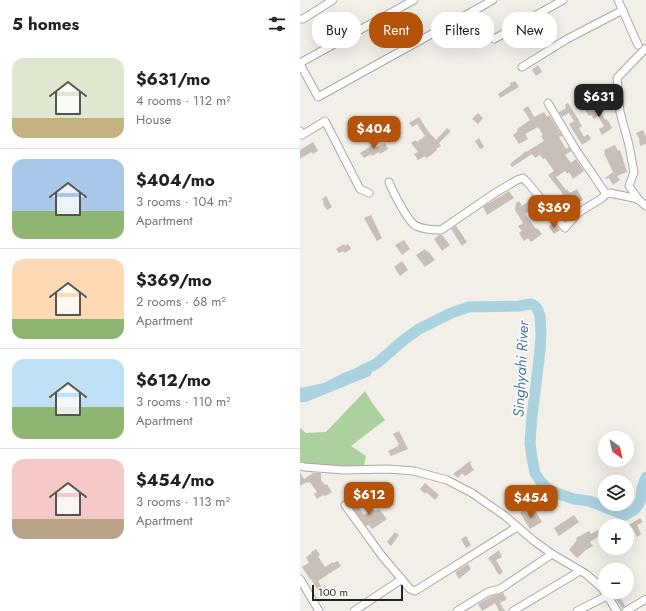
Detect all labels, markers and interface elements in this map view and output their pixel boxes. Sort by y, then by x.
text: 5 homes [12,12,79,36]
chip: Buy [312,12,361,48]
chip: Rent [369,12,423,48]
chip: Filters [431,12,494,48]
chip: New [502,12,557,48]
icon: filters [266,13,288,35]
text: $631/mo [136,67,210,91]
icon: home [44,74,92,122]
pin: $631 [575,84,623,118]
text: $631 [583,87,615,106]
text: 4 rooms · 112 m² [136,91,231,110]
text: House [136,110,171,129]
pin: $404 [350,116,398,150]
text: $404 [357,119,391,138]
text: $404/mo [136,168,215,192]
icon: home [44,175,92,223]
text: 3 rooms · 104 m² [136,192,232,211]
pin: $369 [530,195,578,229]
text: $369 [537,198,571,217]
text: Apartment [136,211,193,230]
text: $369/mo [136,268,212,292]
icon: home [44,275,92,323]
text: 2 rooms · 68 m² [136,292,226,311]
text: Apartment [136,311,193,330]
water label: Singhyahi River [507,319,535,418]
text: $612/mo [136,368,211,392]
icon: home [44,375,92,423]
text: 3 rooms · 110 m² [136,392,231,411]
text: Apartment [136,411,193,430]
north arrow [598,431,634,467]
map controls [598,431,634,599]
text: $454/mo [136,468,214,492]
icon: home [44,475,92,523]
button: layers [598,475,634,511]
pin: $612 [345,482,393,516]
text: $612 [353,485,385,504]
pin: $454 [507,485,555,519]
text: $454 [514,488,548,507]
text: 3 rooms · 113 m² [136,492,230,511]
text: Apartment [136,511,193,530]
button: + [598,519,634,555]
button: − [598,563,634,599]
scale bar [312,583,403,602]
text: 100 m [318,584,348,600]

